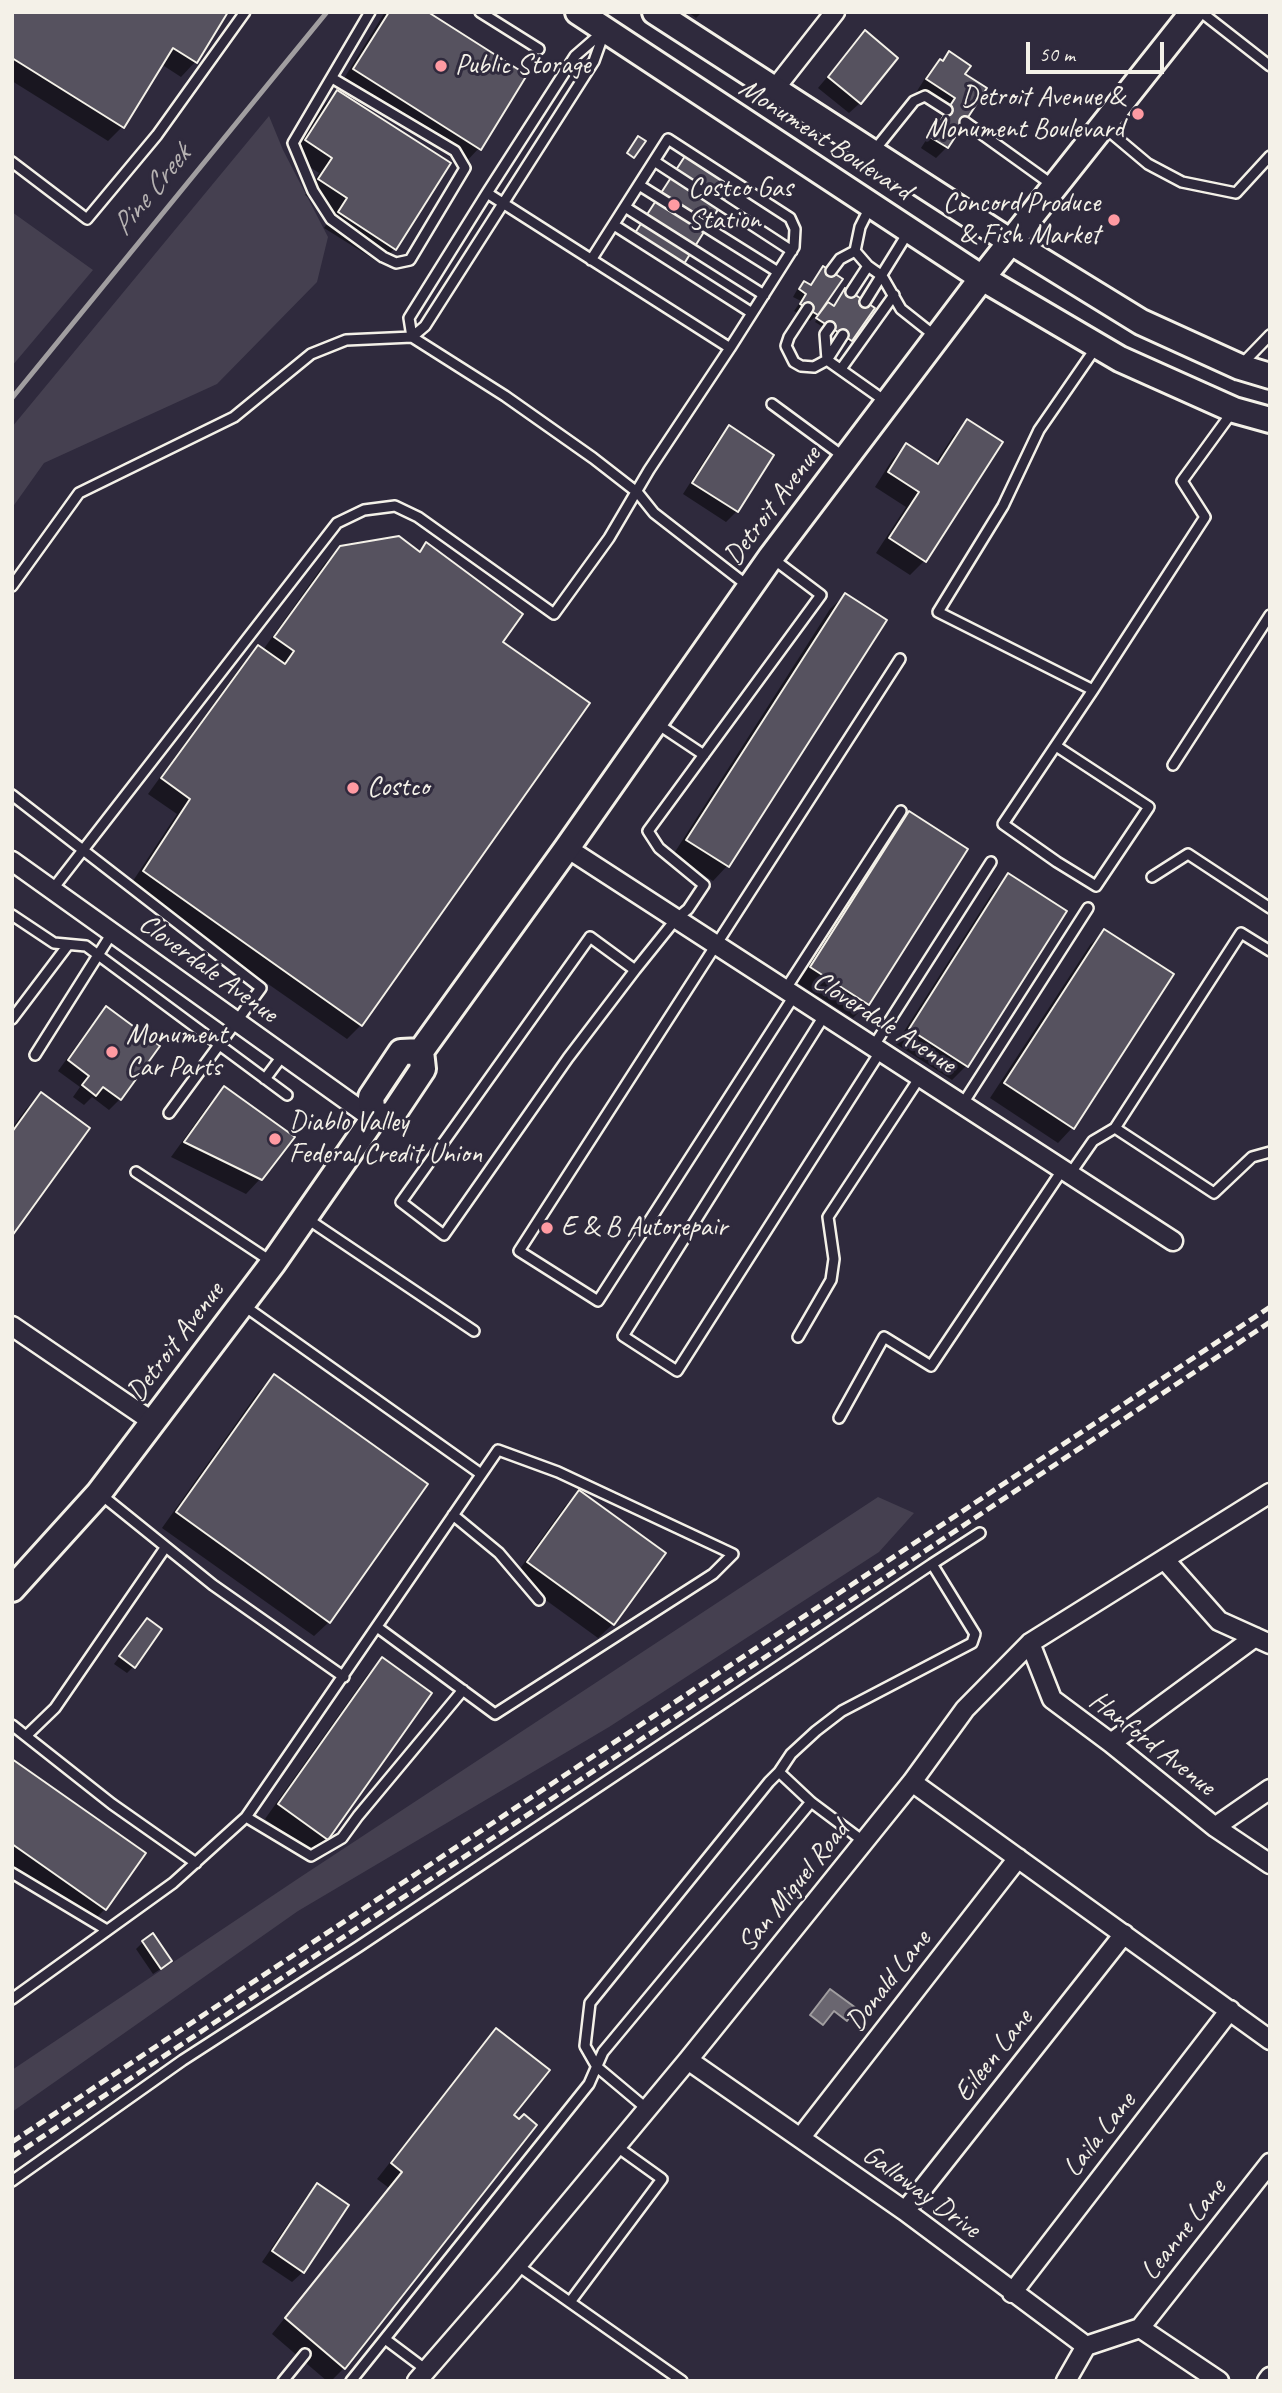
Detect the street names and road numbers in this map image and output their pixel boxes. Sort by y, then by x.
street label: Monument Boulevard [732,72,918,208]
street label: Detroit Avenue [717,440,829,572]
street label: Cloverdale Avenue [132,907,284,1031]
street label: Cloverdale Avenue [806,964,962,1082]
street label: Detroit Avenue [120,1276,232,1408]
street label: Hanford Avenue [1082,1684,1222,1804]
street label: San Miguel Road [731,1815,857,1959]
street label: Donald Lane [839,1924,939,2038]
street label: Eileen Lane [947,2003,1041,2109]
street label: Laila Lane [1057,2086,1143,2184]
street label: Galloway Drive [855,2138,987,2246]
street label: Leanne Lane [1134,2173,1234,2287]

